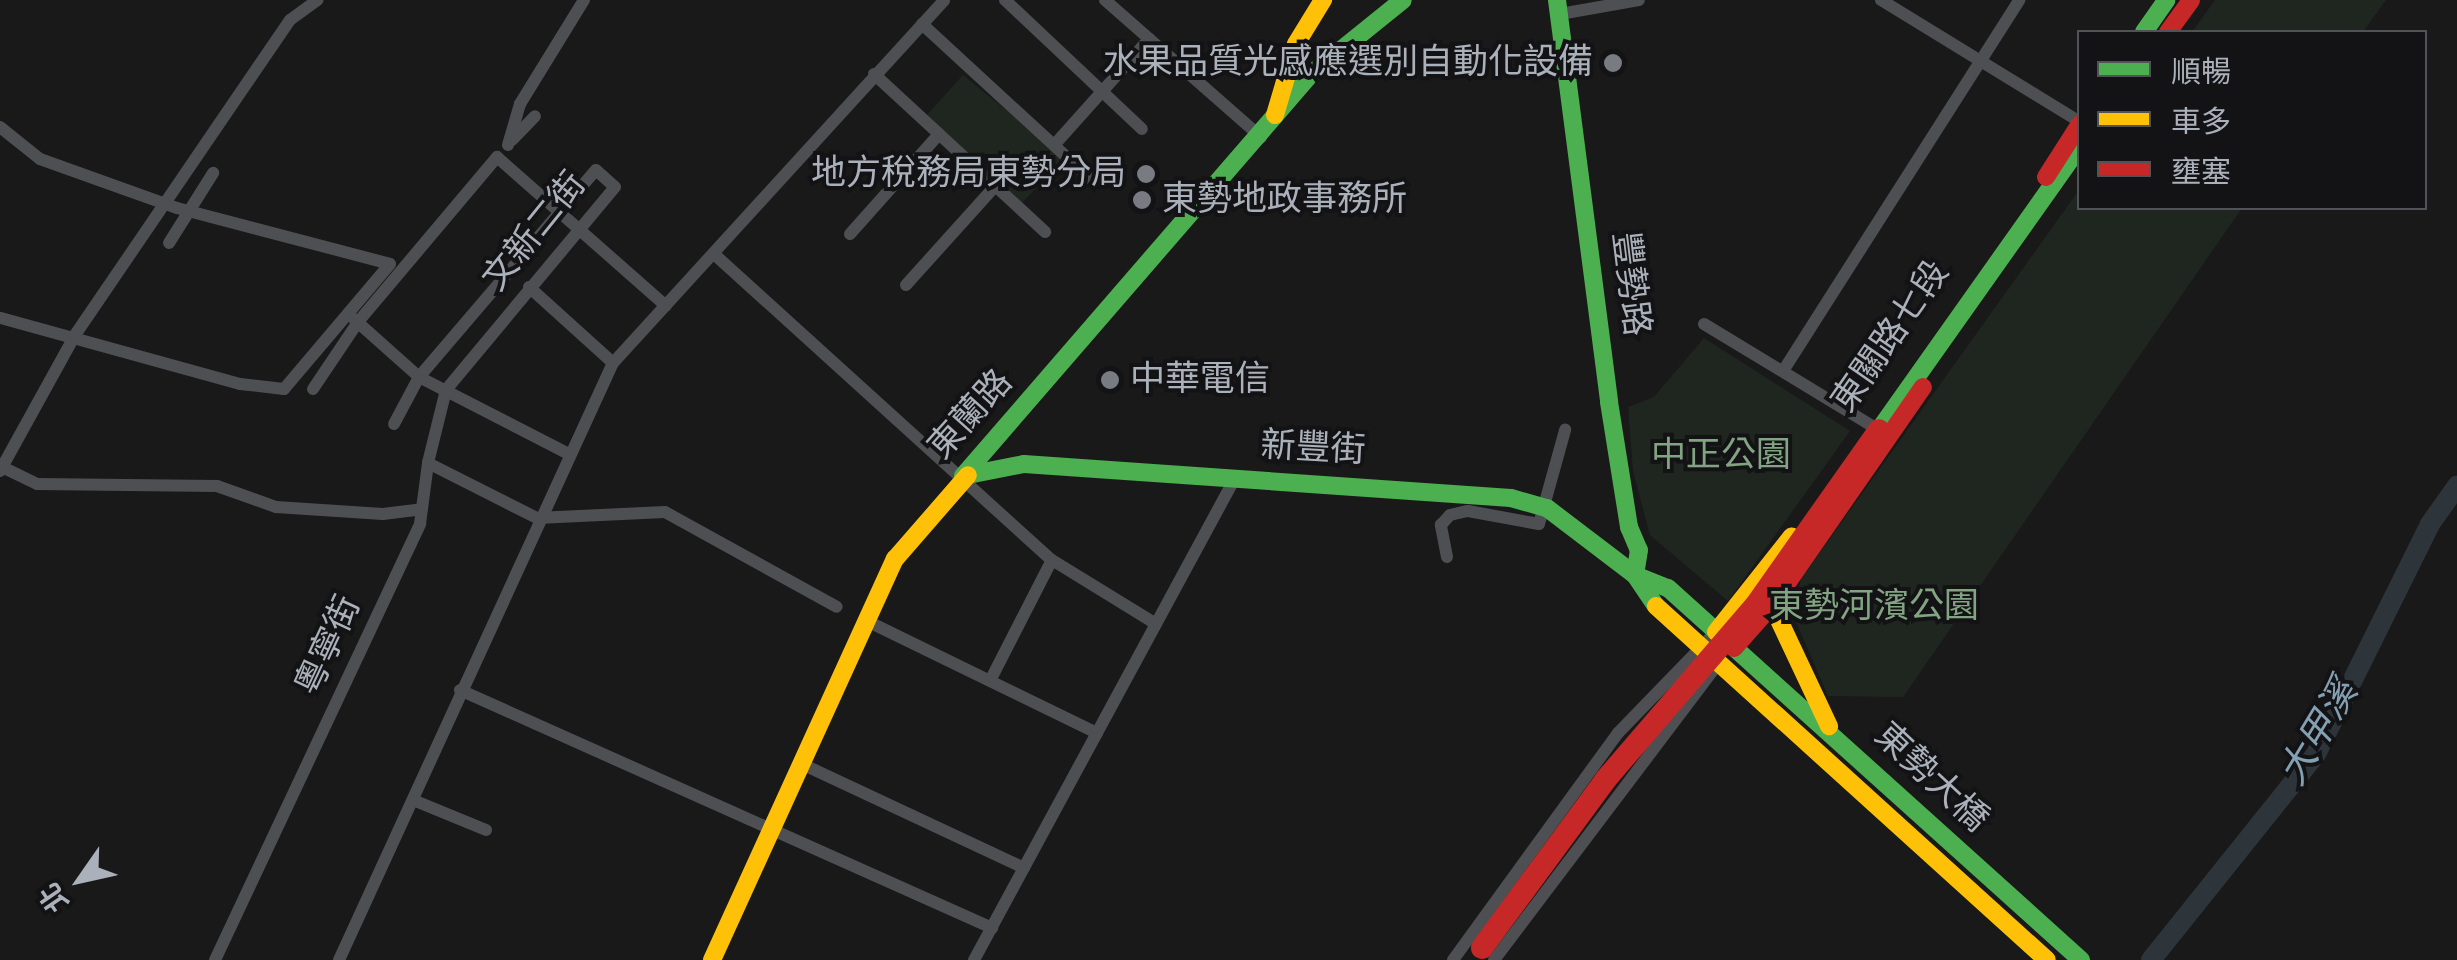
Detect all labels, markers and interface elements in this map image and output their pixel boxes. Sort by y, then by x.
legend [2077,30,2427,210]
place label: 水果品質光感應選別自動化設備 [1103,42,1593,84]
marker: 水果品質光感應選別自動化設備 [1602,52,1624,74]
text: 順暢 [2171,55,2231,91]
text: 車多 [2171,105,2231,141]
place label: 地方稅務局東勢分局 [811,153,1126,195]
text: 壅塞 [2171,155,2231,191]
marker: 地方稅務局東勢分局 [1135,163,1157,185]
street label: 文新二街 [475,164,595,300]
place label: 東勢地政事務所 [1162,179,1407,221]
marker: 東勢地政事務所 [1131,189,1153,211]
street label: 豐勢路 [1603,229,1657,339]
street label: 東關路七段 [1824,253,1958,421]
place label: 中華電信 [1130,359,1270,401]
street label: 東蘭路 [920,362,1022,468]
marker: 中華電信 [1099,369,1121,391]
street label: 新豐街 [1259,425,1367,473]
park label: 中正公園 [1651,435,1791,477]
park label: 東勢河濱公園 [1769,586,1979,628]
street label: 粵寧街 [288,590,370,702]
water label: 大甲溪 [2270,672,2368,794]
street label: 東勢大橋 [1865,715,1997,841]
north arrow [30,830,130,930]
text: 北 [33,876,76,918]

